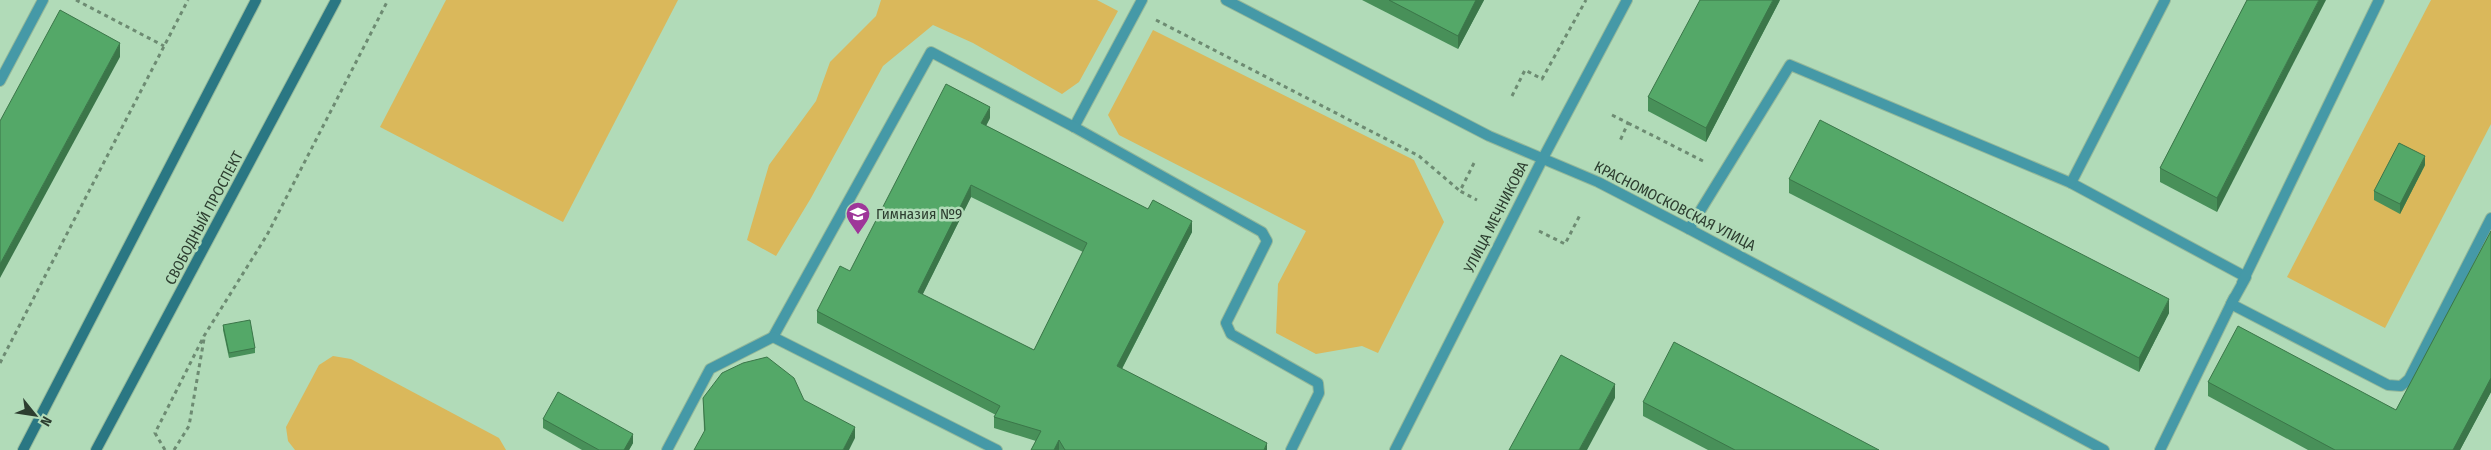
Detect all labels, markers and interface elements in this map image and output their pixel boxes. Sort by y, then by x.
street label: СВОБОДНЫЙ ПРОСПЕКТ [161,148,247,288]
street label: КРАСНОМОСКОВСКАЯ УЛИЦА [1591,157,1759,255]
street label: УЛИЦА МЕЧНИКОВА [1460,158,1532,277]
school or university icon: Гимназия №9 [845,201,871,235]
place label: Гимназия №9 [876,205,962,223]
north arrow [10,390,60,440]
text: N [36,413,55,429]

